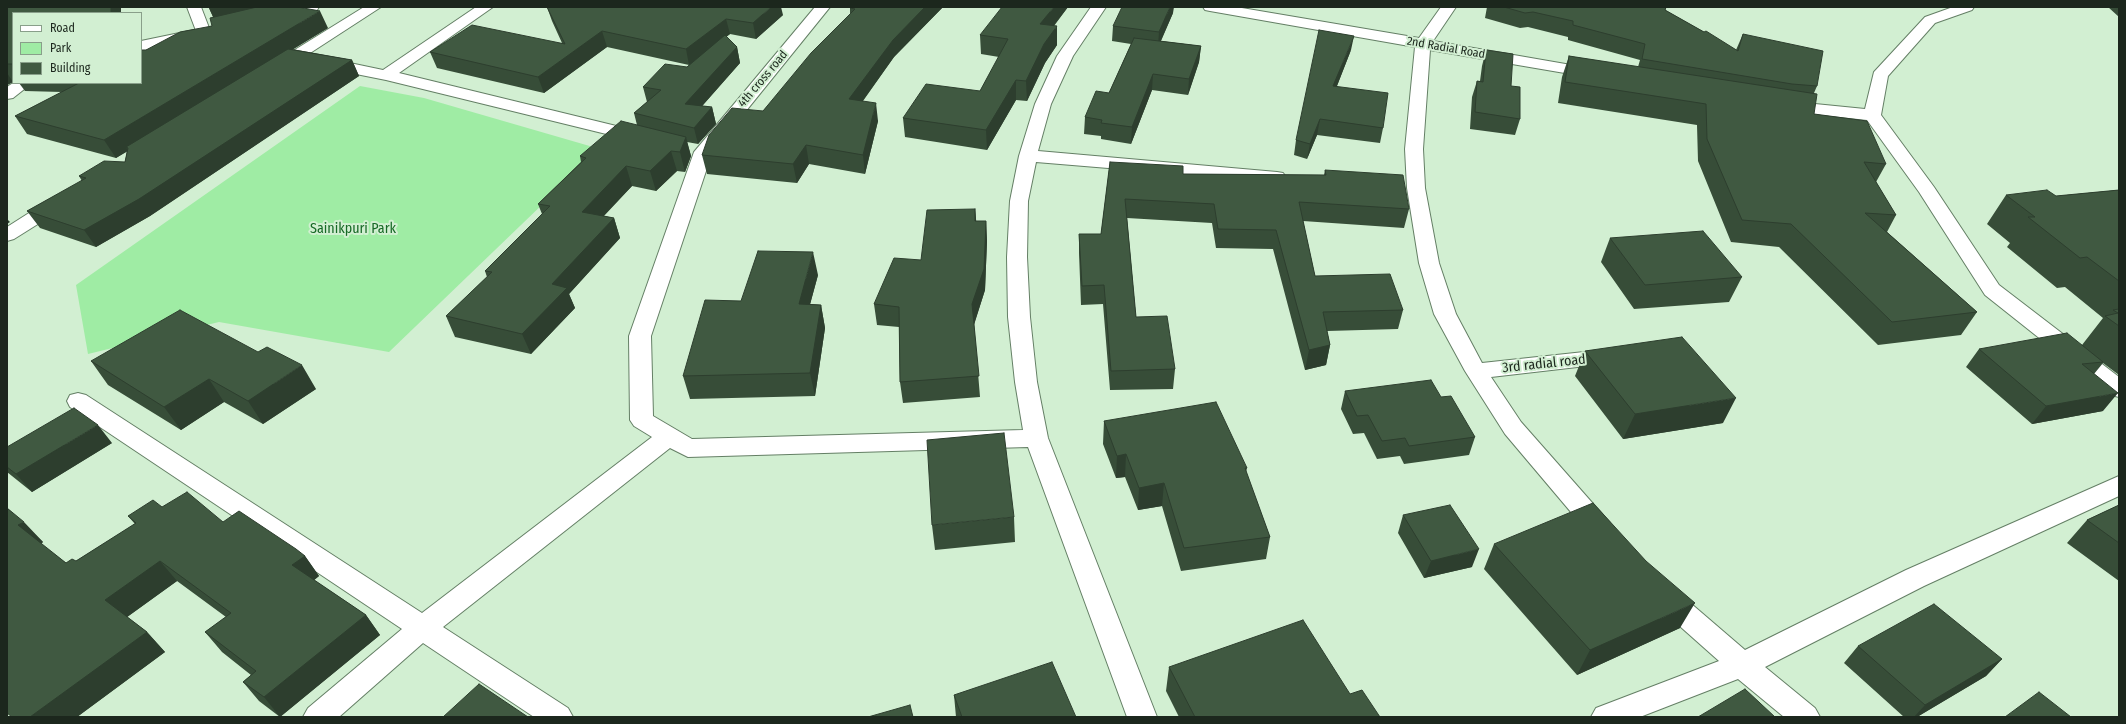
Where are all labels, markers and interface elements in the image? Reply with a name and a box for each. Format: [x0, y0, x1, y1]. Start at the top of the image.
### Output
legend [12, 12, 142, 84]
text: Road [50, 21, 75, 35]
street label: 2nd Radial Road [1406, 34, 1486, 62]
text: Park [50, 41, 71, 55]
street label: 4th cross road [735, 48, 791, 110]
text: Building [50, 61, 90, 75]
park label: Sainikpuri Park [310, 221, 396, 237]
street label: 3rd radial road [1501, 351, 1587, 377]

